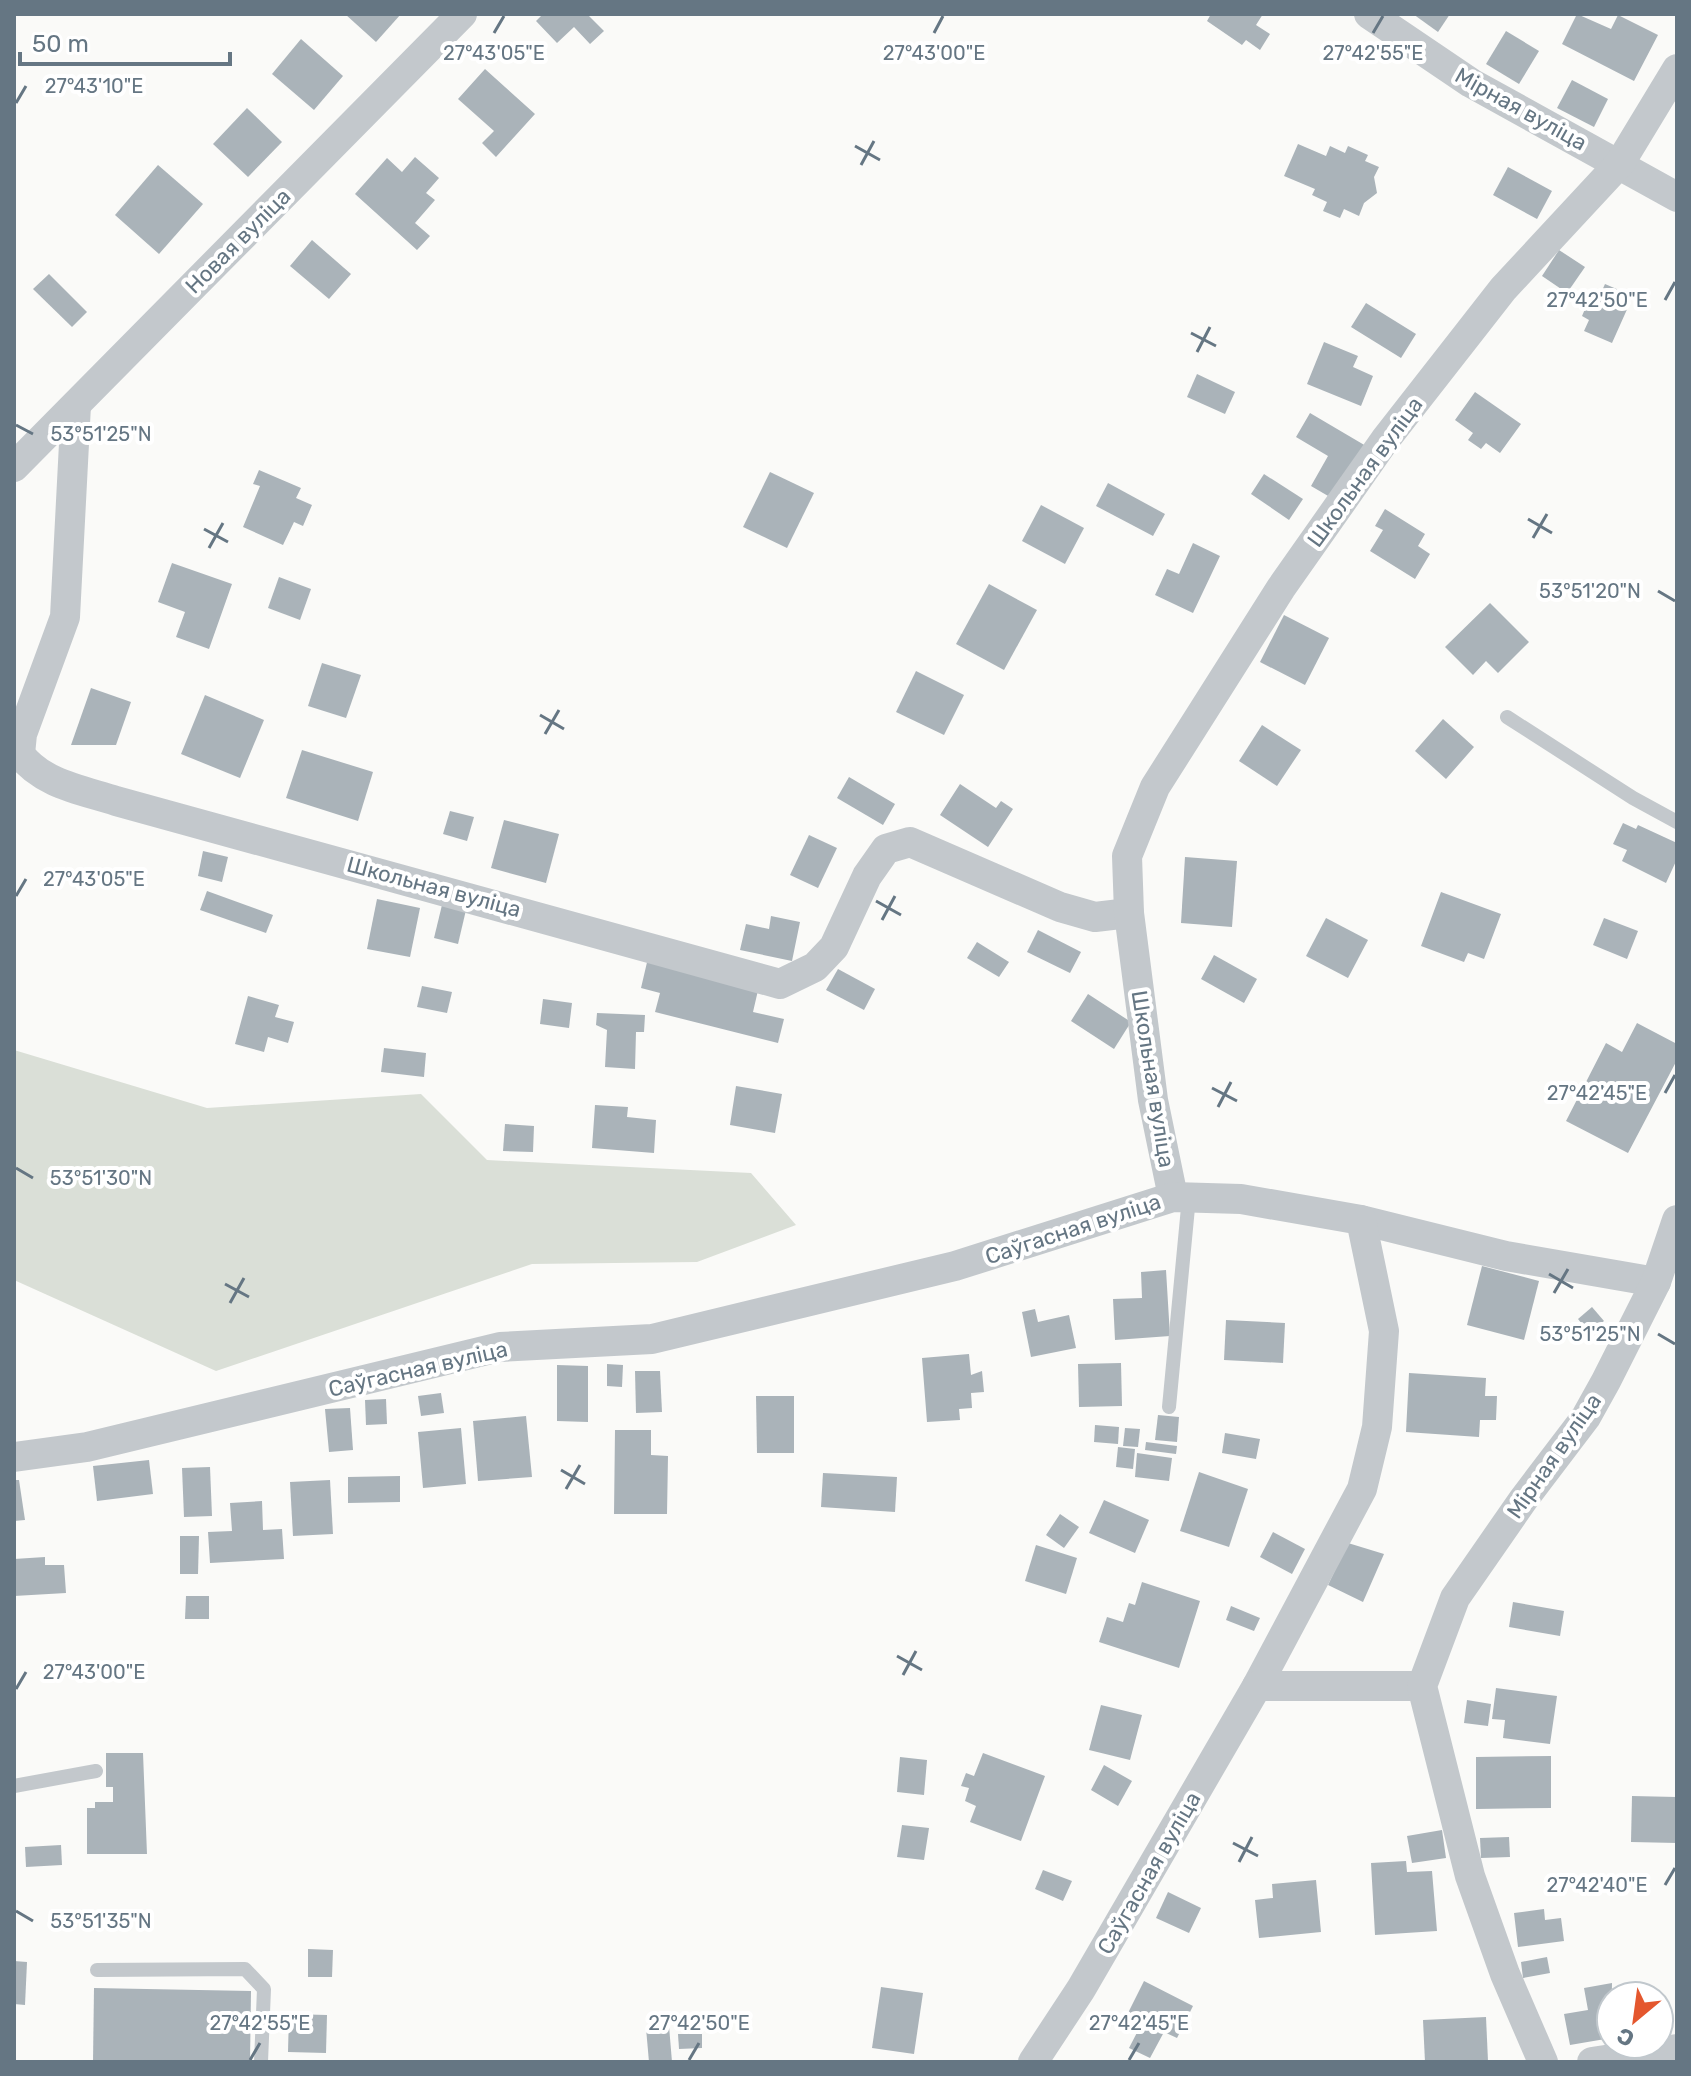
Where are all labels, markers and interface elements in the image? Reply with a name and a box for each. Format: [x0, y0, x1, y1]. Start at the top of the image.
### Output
scale bar [20, 16, 230, 66]
text: 50 m [32, 30, 89, 58]
text: 27°43'05"E [443, 41, 545, 65]
text: 27°43'00"E [883, 41, 985, 65]
text: 27°42'55"E [1323, 41, 1423, 65]
street label: Мірная вуліца [1450, 62, 1592, 156]
text: 27°43'10"E [45, 74, 143, 98]
street label: Новая вуліца [180, 183, 296, 299]
text: 27°42'50"E [1546, 288, 1648, 312]
street label: Школьная вуліца [1301, 392, 1429, 552]
text: 53°51'25"N [50, 422, 152, 446]
text: 53°51'20"N [1539, 579, 1641, 603]
street label: Школьная вуліца [344, 851, 524, 923]
text: 27°43'05"E [43, 867, 145, 891]
street label: Школьная вуліца [1126, 988, 1180, 1170]
text: 27°42'45"E [1547, 1081, 1647, 1105]
text: 53°51'30"N [50, 1166, 152, 1190]
street label: Саўгасная вуліца [982, 1188, 1164, 1270]
text: 53°51'25"N [1539, 1322, 1641, 1346]
street label: Саўгасная вуліца [326, 1335, 510, 1403]
street label: Мірная вуліца [1501, 1388, 1607, 1524]
text: 27°43'00"E [43, 1660, 145, 1684]
street label: Саўгасная вуліца [1092, 1787, 1206, 1959]
text: 27°42'40"E [1546, 1873, 1648, 1897]
text: 53°51'35"N [50, 1909, 152, 1933]
north arrow [1595, 1980, 1675, 2060]
text: 27°42'55"E [210, 2011, 310, 2035]
text: 27°42'50"E [648, 2011, 750, 2035]
text: 27°42'45"E [1089, 2011, 1189, 2035]
text: С [1612, 2022, 1639, 2053]

